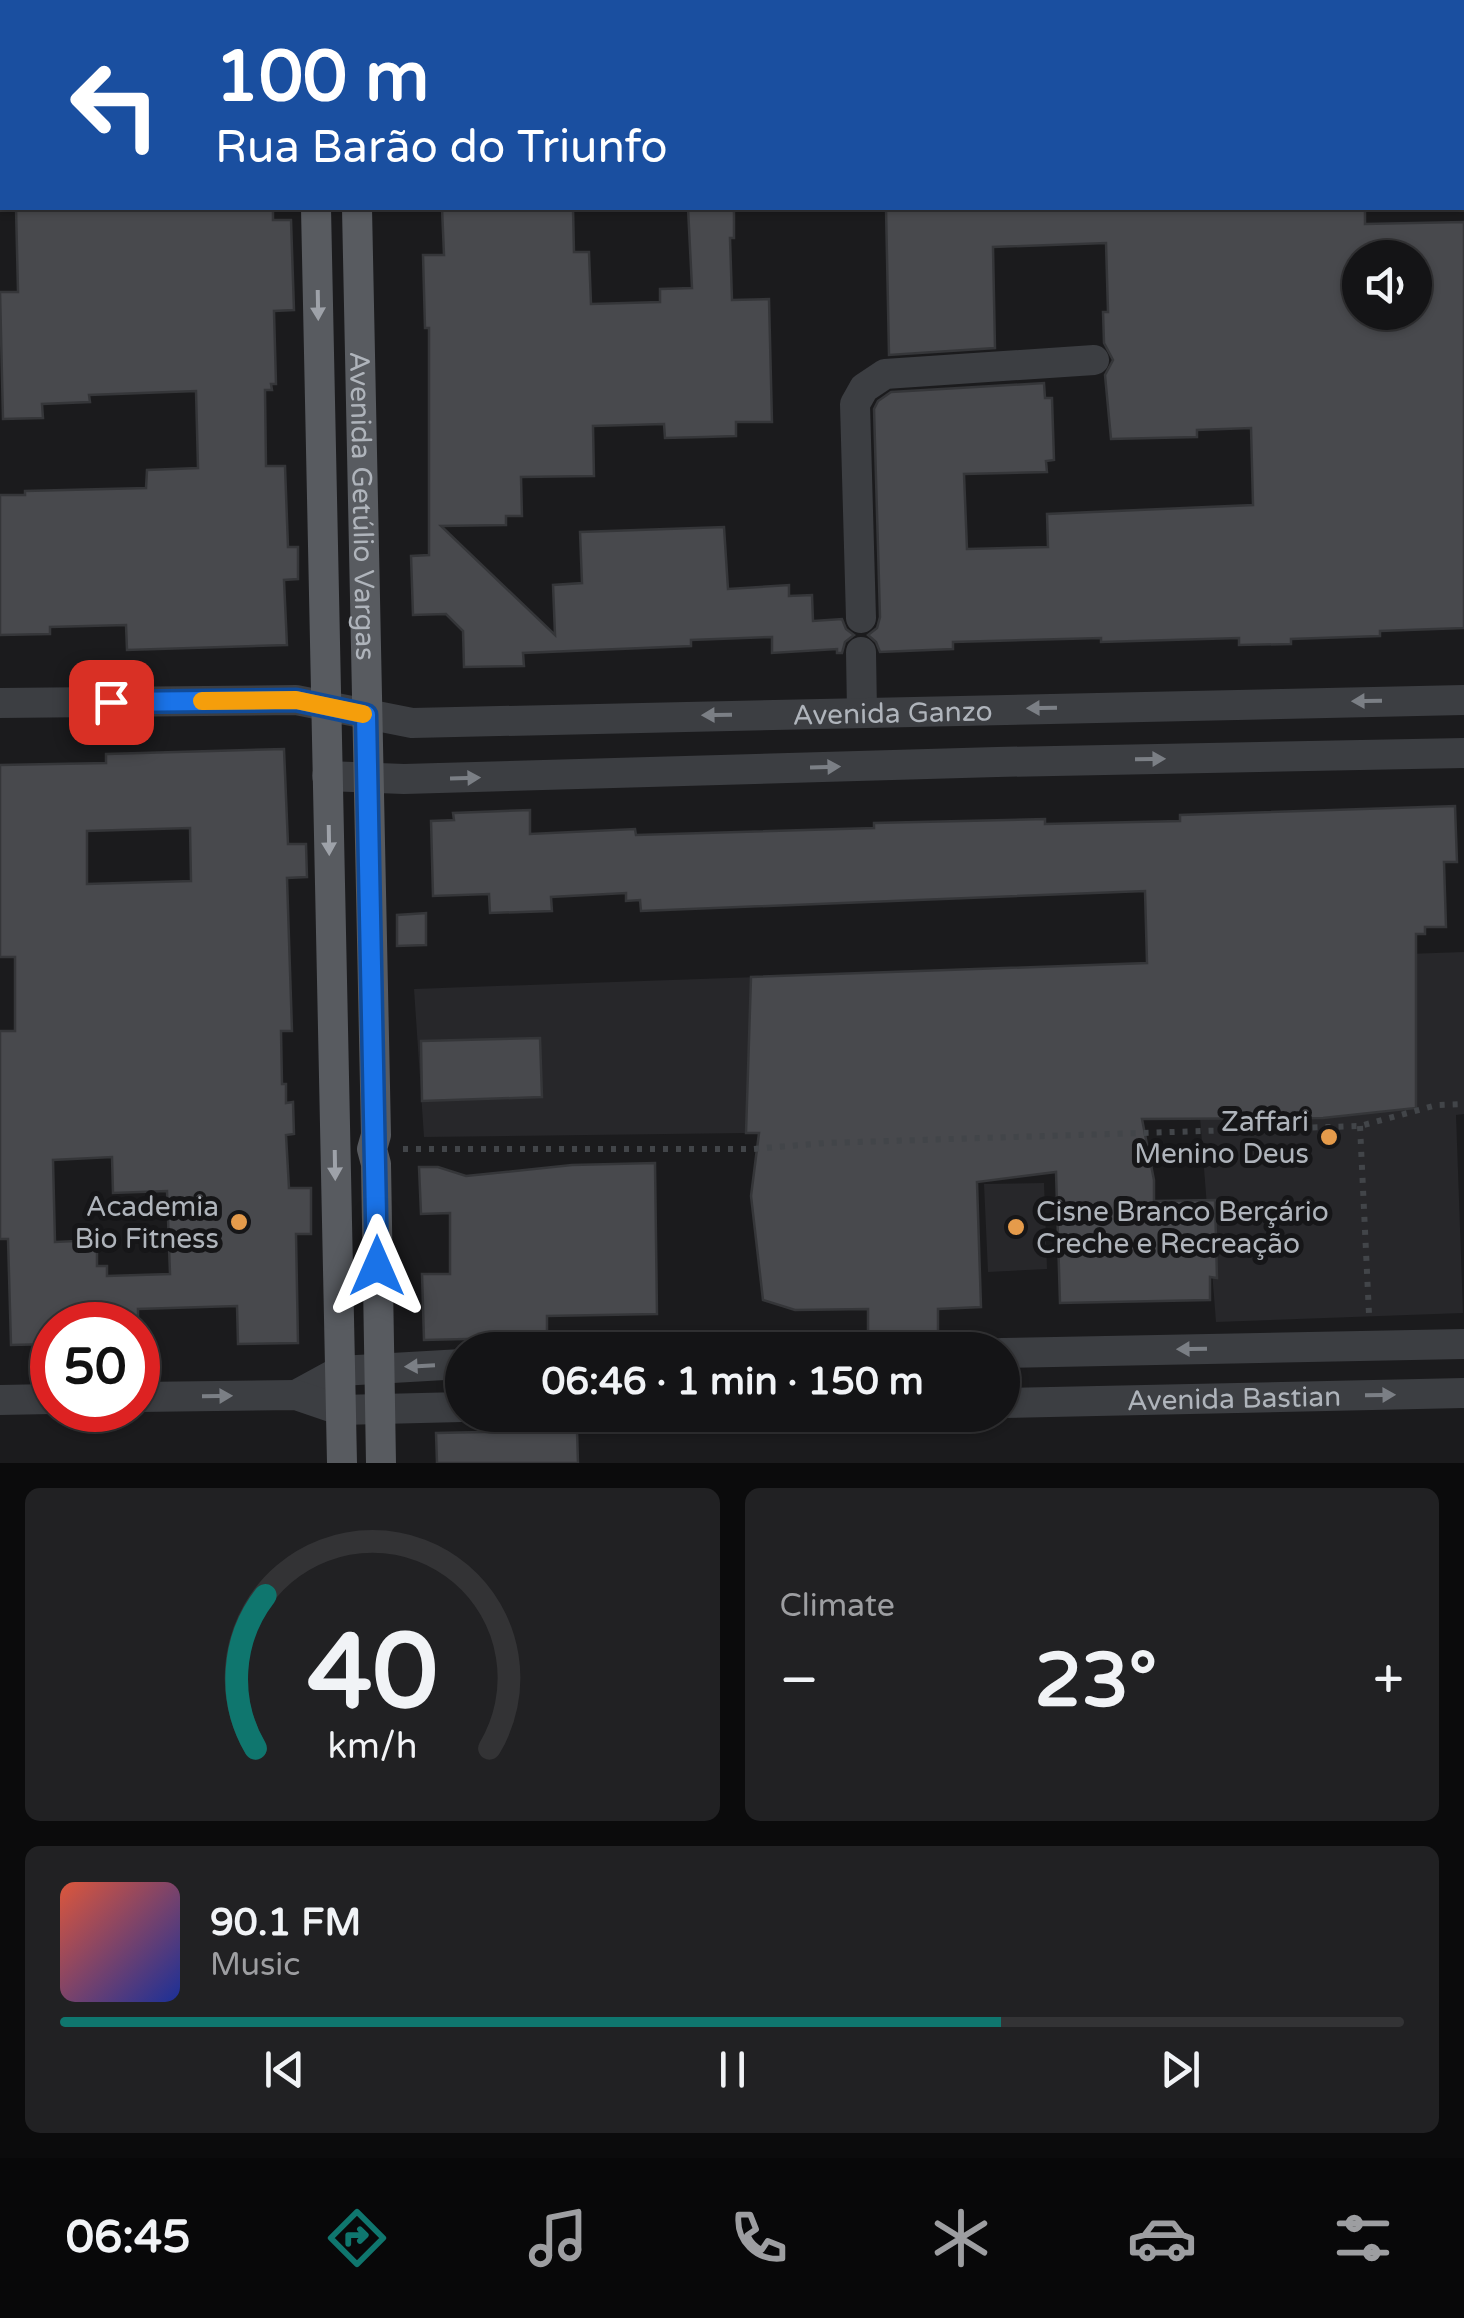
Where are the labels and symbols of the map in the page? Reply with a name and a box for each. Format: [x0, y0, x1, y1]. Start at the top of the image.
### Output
one-way arrow [310, 289, 326, 321]
street label: Avenida Getúlio Vargas [342, 351, 382, 661]
pin [69, 660, 154, 745]
street label: Avenida Ganzo [792, 694, 993, 733]
one-way arrow [1350, 694, 1382, 710]
one-way arrow [1025, 700, 1057, 716]
one-way arrow [700, 708, 732, 724]
one-way arrow [1134, 751, 1166, 767]
one-way arrow [809, 759, 841, 775]
one-way arrow [449, 769, 481, 785]
one-way arrow [321, 824, 337, 856]
place label: Zaffari Menino Deus [1134, 1105, 1309, 1171]
marker: Zaffari Menino Deus [1318, 1126, 1340, 1148]
one-way arrow [328, 1149, 344, 1181]
place label: Academia Bio Fitness [74, 1190, 219, 1256]
place label: Cisne Branco Berçário Creche e Recreação [1036, 1195, 1329, 1261]
marker: Academia Bio Fitness [228, 1211, 250, 1233]
position arrow [325, 1214, 429, 1318]
marker: Cisne Branco Berçário Creche e Recreação [1005, 1216, 1027, 1238]
speed limit sign: 50 [30, 1302, 160, 1432]
one-way arrow [1175, 1342, 1207, 1358]
one-way arrow [404, 1358, 436, 1374]
street label: Avenida Bastian [1127, 1380, 1341, 1418]
one-way arrow [1364, 1387, 1396, 1403]
one-way arrow [201, 1388, 233, 1404]

